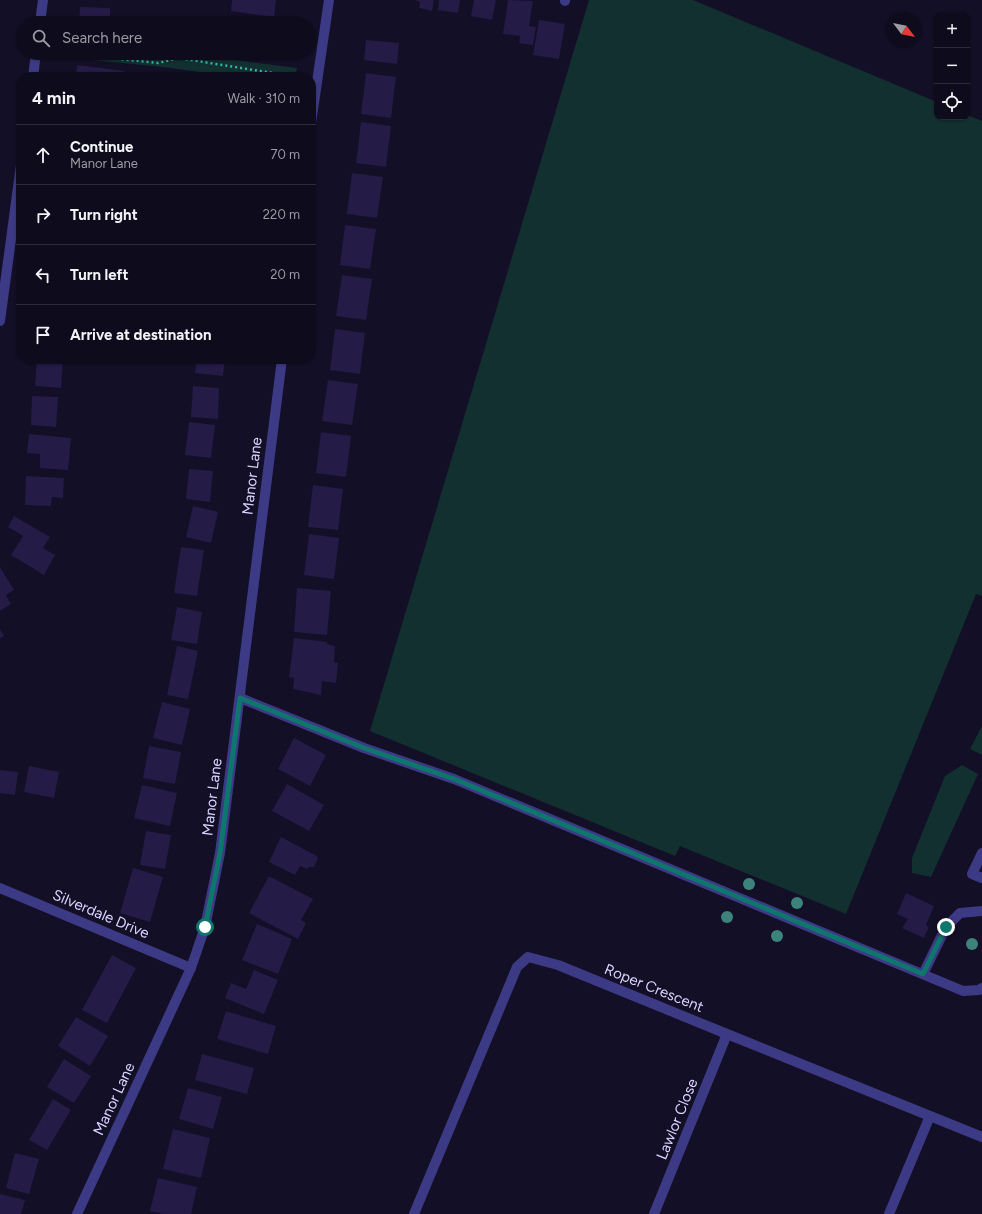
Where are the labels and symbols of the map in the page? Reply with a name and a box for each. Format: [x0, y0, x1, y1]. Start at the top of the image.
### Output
north arrow [886, 12, 922, 48]
street label: Manor Lane [238, 436, 266, 516]
street label: Manor Lane [198, 757, 226, 837]
street label: Silverdale Drive [50, 886, 152, 942]
route start [196, 918, 214, 936]
route end [937, 918, 955, 936]
street label: Roper Crescent [602, 960, 707, 1016]
street label: Manor Lane [89, 1060, 139, 1138]
street label: Lawlor Close [653, 1076, 701, 1162]

